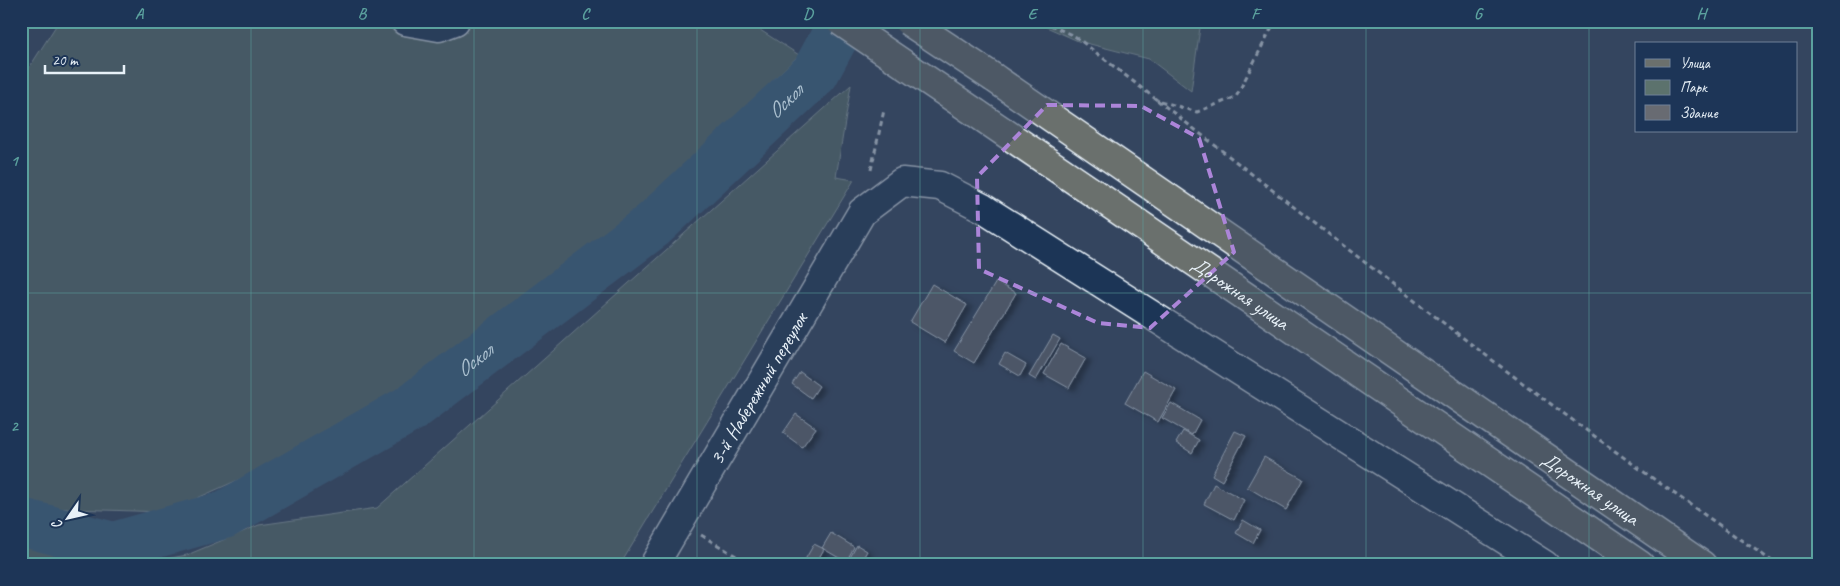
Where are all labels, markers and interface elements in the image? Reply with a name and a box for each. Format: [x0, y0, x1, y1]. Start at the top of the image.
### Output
text: A [135, 4, 145, 24]
text: B [358, 4, 368, 24]
text: C [581, 4, 591, 24]
text: D [803, 4, 814, 24]
text: E [1028, 4, 1039, 24]
text: F [1251, 4, 1262, 24]
text: G [1474, 4, 1484, 24]
text: H [1696, 4, 1708, 24]
scale bar [45, 42, 124, 74]
legend [1635, 42, 1798, 132]
text: 20 m [52, 51, 79, 70]
text: Улица [1680, 54, 1711, 73]
water label: Оскол [762, 76, 810, 124]
text: Парк [1680, 78, 1708, 97]
text: Здание [1680, 104, 1719, 123]
text: 1 [10, 151, 19, 171]
street label: Дорожная улица [1187, 251, 1295, 336]
street label: 3-й Набережный переулок [704, 307, 813, 469]
water label: Оскол [451, 336, 500, 382]
text: 2 [10, 416, 19, 436]
street label: Дорожная улица [1537, 446, 1645, 531]
north arrow [42, 494, 92, 544]
text: С [47, 516, 67, 533]

